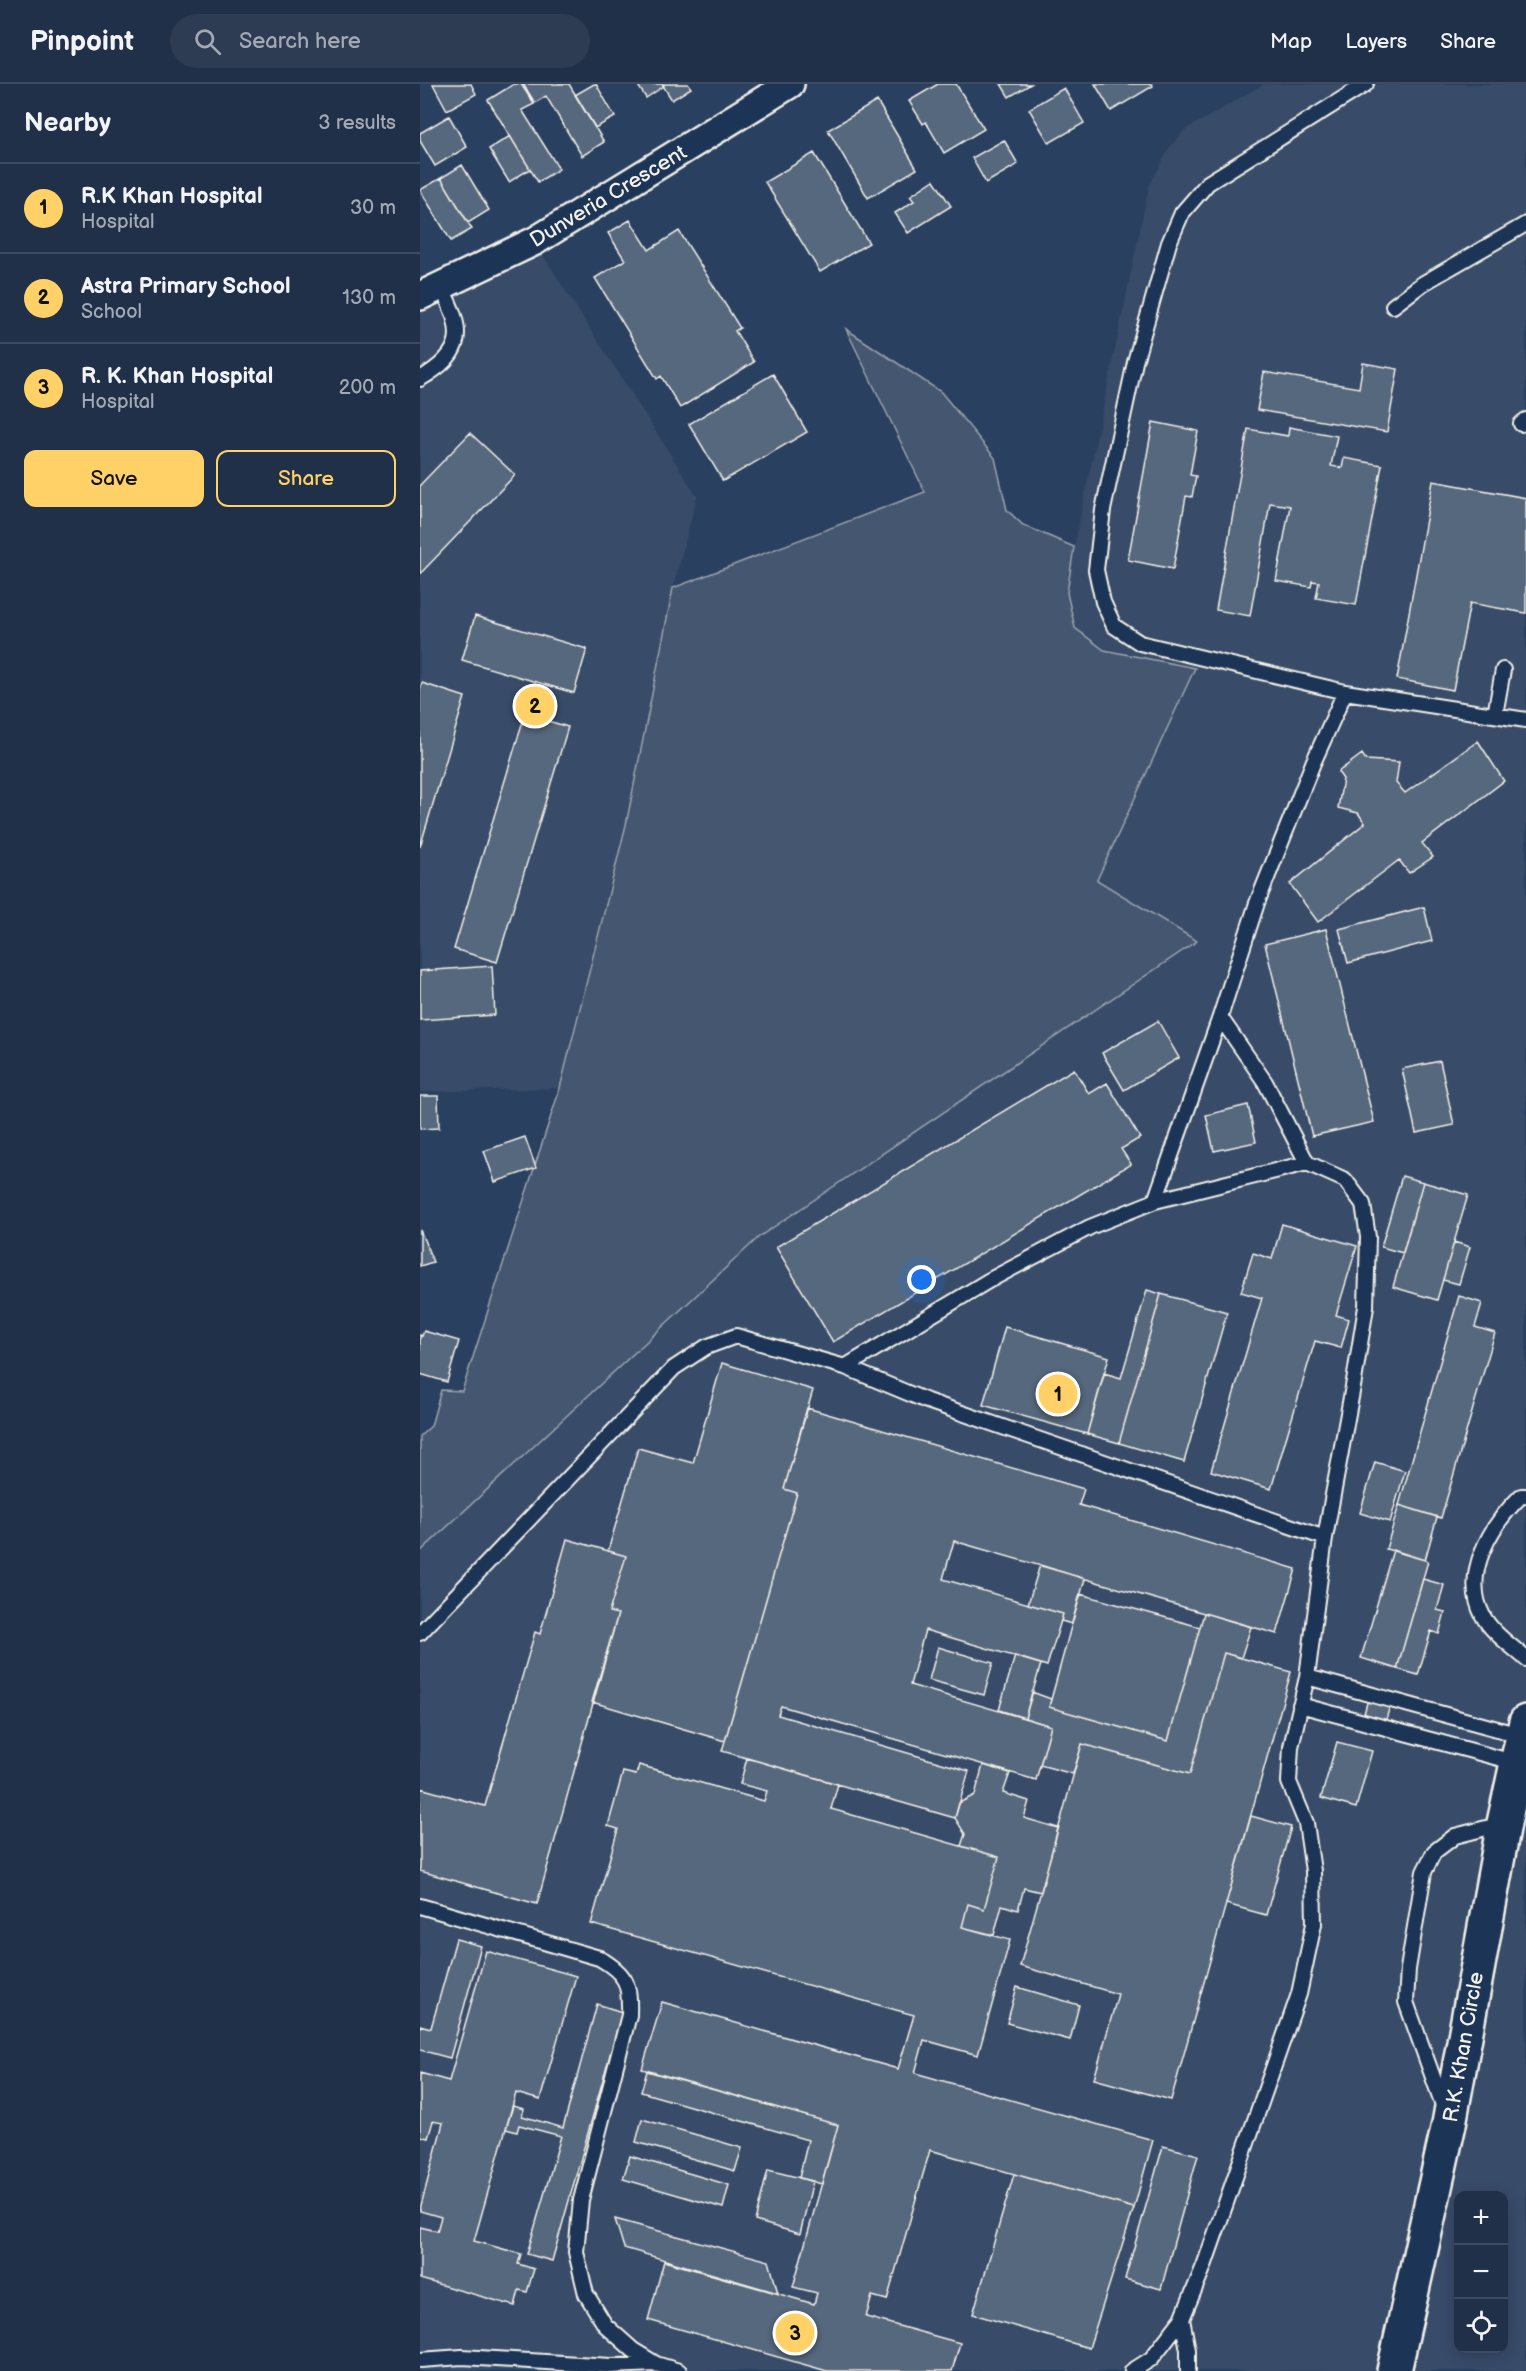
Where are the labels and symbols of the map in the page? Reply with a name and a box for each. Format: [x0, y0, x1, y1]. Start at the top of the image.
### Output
street label: Dunveria Crescent [526, 140, 691, 253]
pin: 2 [516, 684, 554, 728]
your location [907, 1265, 936, 1294]
pin: 1 [1038, 1372, 1078, 1416]
street label: R.K. Khan Circle [1438, 1970, 1489, 2124]
pin: 3 [776, 2310, 814, 2356]

